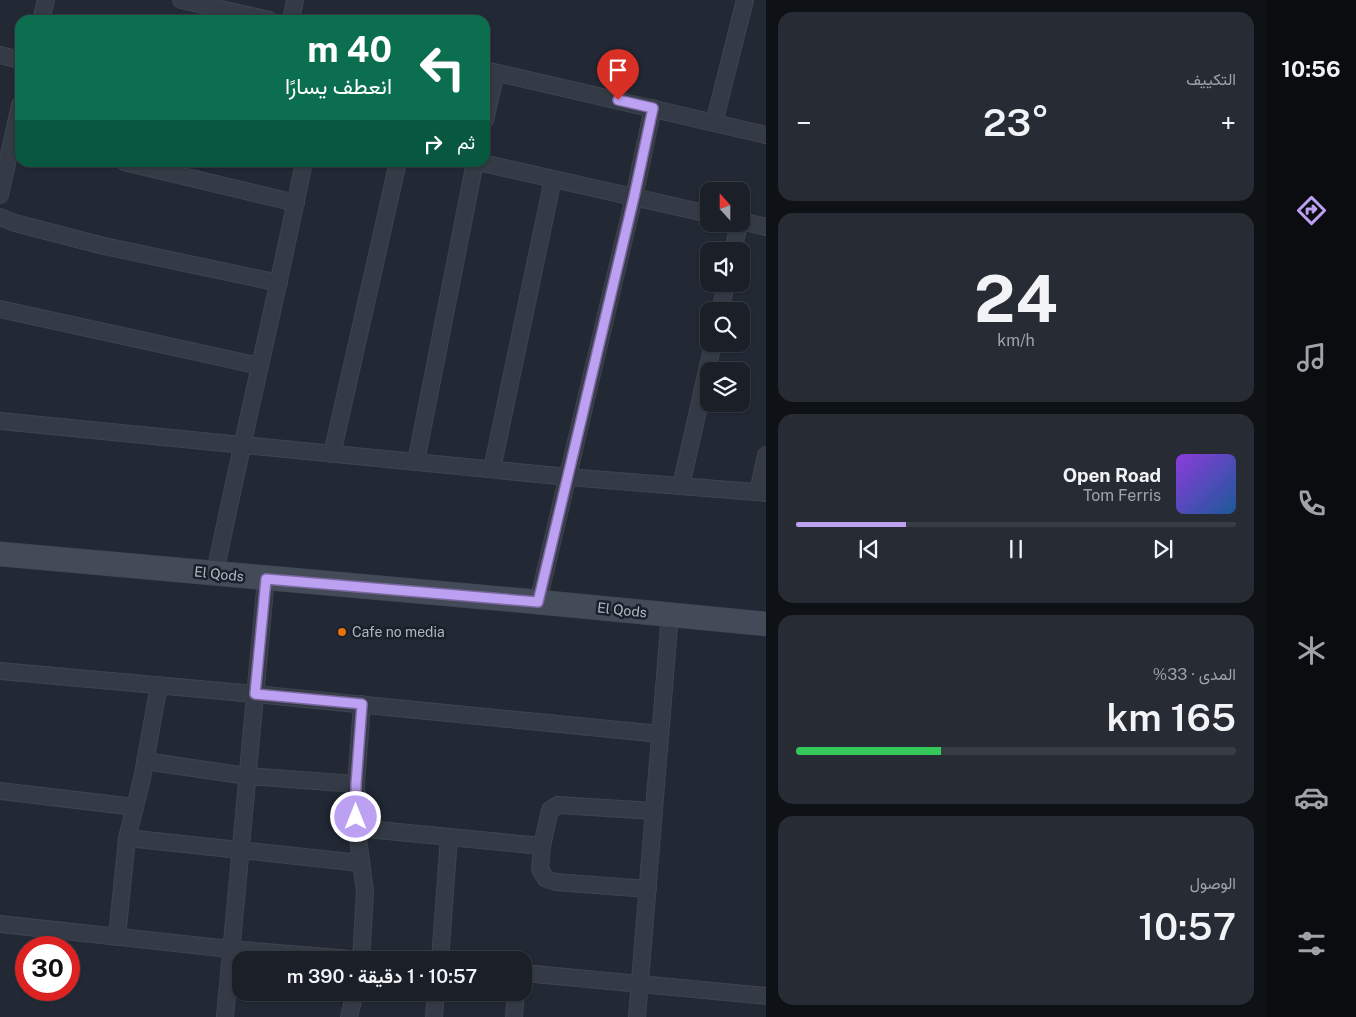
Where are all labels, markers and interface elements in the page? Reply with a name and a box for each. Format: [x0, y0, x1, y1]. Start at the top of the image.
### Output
text: 40 m [307, 29, 392, 70]
icon: left [410, 35, 475, 100]
pin [597, 49, 639, 100]
icon: arrive [604, 56, 632, 84]
text: 10:56 [1282, 56, 1340, 82]
text: التكييف [1186, 70, 1236, 89]
text: انعطف يسارًا [285, 73, 392, 99]
text: 23° [983, 100, 1049, 145]
text: − [796, 106, 812, 139]
text: + [1220, 106, 1236, 139]
icon: right [419, 130, 447, 158]
text: ثم [457, 131, 475, 153]
north arrow [700, 182, 750, 232]
map controls [700, 182, 750, 412]
icon: directions [1294, 193, 1329, 228]
button: sound [700, 242, 750, 292]
text: 24 [974, 260, 1058, 337]
button: search [700, 302, 750, 352]
text: km/h [997, 331, 1035, 350]
icon: music [1294, 340, 1329, 375]
button: layers [700, 362, 750, 412]
text: Open Road [1063, 464, 1161, 486]
text: Tom Ferris [1083, 486, 1161, 505]
icon: phone [1294, 486, 1329, 521]
icon: previous [855, 535, 883, 563]
icon: pause [1002, 535, 1030, 563]
icon: next [1149, 535, 1177, 563]
street label: El Qods [193, 563, 245, 585]
street label: El Qods [596, 599, 648, 621]
place label: Cafe no media [352, 624, 445, 640]
marker: Cafe no media [336, 626, 348, 638]
icon: climate [1294, 633, 1329, 668]
text: المدى · 33% [1153, 665, 1236, 684]
text: 165 km [1107, 695, 1236, 740]
icon: car [1294, 780, 1329, 815]
position arrow [329, 790, 381, 842]
text: الوصول [1190, 874, 1236, 893]
text: 10:57 [1138, 904, 1236, 949]
icon: filters [1294, 926, 1329, 961]
speed limit sign: 30 [15, 936, 80, 1001]
text: 10:57 · 1 دقيقة · 390 m [287, 965, 477, 987]

